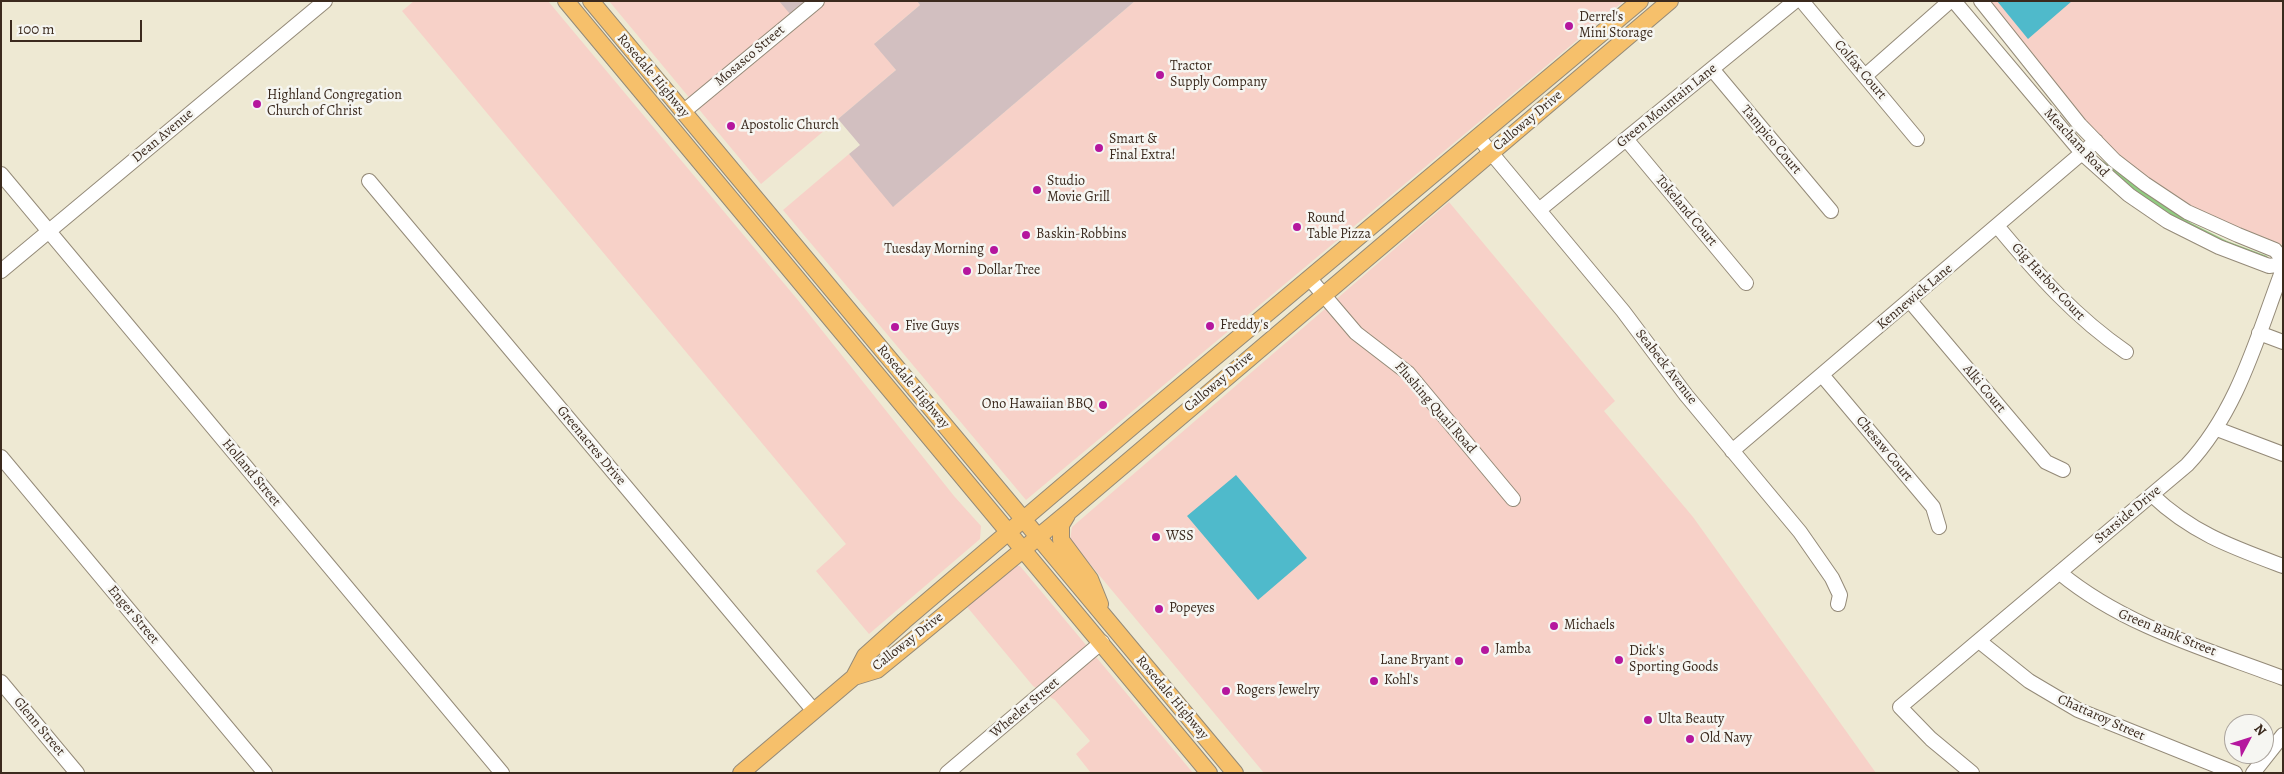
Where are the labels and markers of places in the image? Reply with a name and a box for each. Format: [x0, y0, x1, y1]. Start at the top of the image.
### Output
place label: Derrel's Mini Storage [1579, 10, 1653, 42]
marker: Derrel's Mini Storage [1563, 20, 1575, 32]
place label: Tractor Supply Company [1170, 59, 1267, 92]
marker: Tractor Supply Company [1154, 69, 1166, 81]
place label: Highland Congregation Church of Christ [267, 88, 402, 120]
marker: Highland Congregation Church of Christ [251, 98, 263, 110]
place label: Apostolic Church [741, 118, 839, 134]
marker: Apostolic Church [725, 120, 737, 132]
place label: Smart & Final Extra! [1109, 132, 1175, 164]
marker: Smart & Final Extra! [1093, 142, 1105, 154]
place label: Studio Movie Grill [1047, 174, 1110, 206]
marker: Studio Movie Grill [1031, 184, 1043, 196]
place label: Round Table Pizza [1307, 211, 1371, 243]
marker: Round Table Pizza [1291, 221, 1303, 233]
place label: Baskin-Robbins [1036, 227, 1127, 243]
marker: Baskin-Robbins [1020, 229, 1032, 241]
place label: Tuesday Morning [884, 242, 984, 258]
marker: Tuesday Morning [988, 244, 1000, 256]
place label: Dollar Tree [977, 263, 1040, 279]
marker: Dollar Tree [961, 265, 973, 277]
place label: Freddy's [1220, 318, 1269, 334]
place label: Five Guys [905, 319, 959, 335]
marker: Freddy's [1204, 320, 1216, 332]
marker: Five Guys [889, 321, 901, 333]
place label: Ono Hawaiian BBQ [982, 397, 1093, 413]
marker: Ono Hawaiian BBQ [1097, 399, 1109, 411]
place label: WSS [1166, 529, 1194, 545]
marker: WSS [1150, 531, 1162, 543]
place label: Popeyes [1169, 601, 1215, 617]
marker: Popeyes [1153, 603, 1165, 615]
place label: Michaels [1564, 618, 1615, 634]
marker: Michaels [1548, 620, 1560, 632]
place label: Jamba [1495, 642, 1531, 658]
marker: Jamba [1479, 644, 1491, 656]
place label: Dick's Sporting Goods [1629, 644, 1718, 676]
place label: Lane Bryant [1380, 653, 1449, 669]
marker: Dick's Sporting Goods [1613, 654, 1625, 666]
marker: Lane Bryant [1453, 655, 1465, 667]
place label: Kohl's [1384, 673, 1418, 689]
marker: Kohl's [1368, 675, 1380, 687]
place label: Rogers Jewelry [1236, 683, 1320, 699]
marker: Rogers Jewelry [1220, 685, 1232, 697]
place label: Ulta Beauty [1658, 712, 1724, 728]
marker: Ulta Beauty [1642, 714, 1654, 726]
place label: Old Navy [1700, 731, 1752, 747]
marker: Old Navy [1684, 733, 1696, 745]

